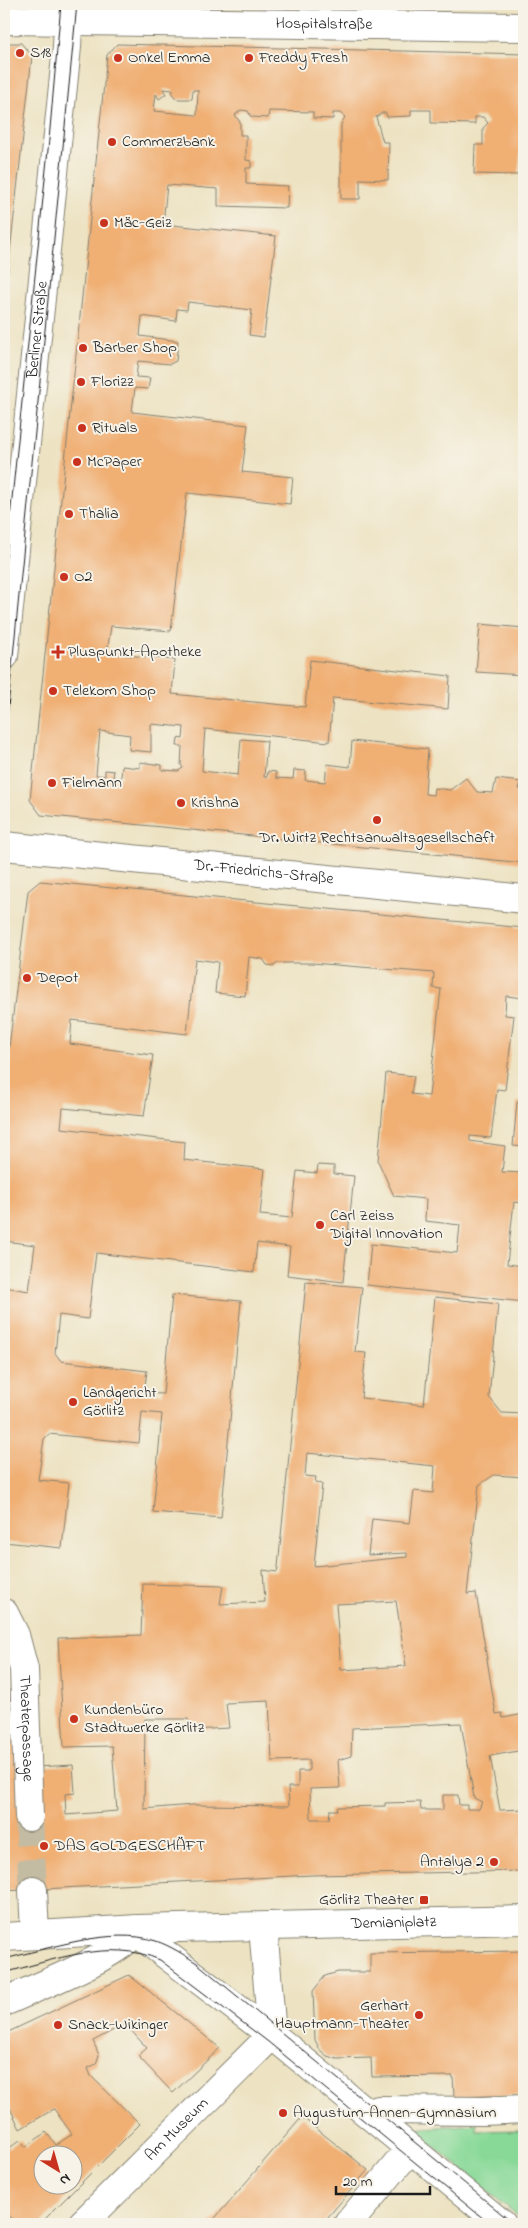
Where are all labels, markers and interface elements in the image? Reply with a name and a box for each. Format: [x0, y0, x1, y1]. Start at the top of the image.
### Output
street label: Hospitalstraße [275, 12, 373, 37]
place label: S18 [30, 41, 51, 65]
place label: Onkel Emma [128, 46, 210, 70]
place label: Freddy Fresh [258, 46, 348, 70]
marker: S18 [14, 47, 26, 59]
marker: Onkel Emma [112, 52, 124, 64]
marker: Freddy Fresh [243, 52, 255, 64]
place label: Commerzbank [122, 130, 216, 154]
marker: Commerzbank [106, 136, 118, 148]
place label: Mäc-Geiz [114, 211, 172, 235]
marker: Mäc-Geiz [98, 217, 110, 229]
street label: Berliner Straße [21, 279, 55, 380]
place label: Barber Shop [92, 336, 177, 360]
marker: Barber Shop [77, 342, 89, 354]
place label: Florizz [90, 370, 134, 394]
marker: Florizz [75, 376, 87, 388]
place label: Rituals [92, 416, 138, 440]
marker: Rituals [76, 422, 88, 434]
place label: McPaper [87, 450, 142, 474]
marker: McPaper [71, 456, 83, 468]
place label: Thalia [79, 502, 119, 526]
marker: Thalia [63, 508, 75, 520]
place label: O2 [74, 565, 93, 589]
marker: O2 [58, 571, 70, 583]
place label: Pluspunkt-Apotheke [68, 640, 202, 664]
marker: Pluspunkt-Apotheke [52, 646, 64, 658]
place label: Telekom Shop [63, 679, 156, 703]
marker: Telekom Shop [47, 685, 59, 697]
place label: Fielmann [61, 771, 122, 795]
marker: Fielmann [46, 777, 58, 789]
place label: Krishna [191, 791, 239, 815]
marker: Krishna [175, 797, 187, 809]
marker: Dr. Wirtz Rechtsanwaltsgesellschaft [371, 814, 383, 826]
place label: Dr. Wirtz Rechtsanwaltsgesellschaft [258, 826, 496, 850]
street label: Dr.-Friedrichs-Straße [191, 853, 336, 892]
place label: Depot [36, 966, 79, 990]
marker: Depot [21, 972, 33, 984]
place label: Carl Zeiss Digital Innovation [329, 1204, 443, 1246]
marker: Carl Zeiss Digital Innovation [314, 1219, 326, 1231]
place label: Landgericht Görlitz [83, 1381, 157, 1423]
marker: Landgericht Görlitz [67, 1396, 79, 1408]
street label: Theaterpassage [12, 1674, 40, 1783]
place label: Kundenbüro Stadtwerke Görlitz [84, 1698, 205, 1740]
marker: Kundenbüro Stadtwerke Görlitz [68, 1713, 80, 1725]
place label: DAS GOLDGESCHÄFT [53, 1834, 205, 1858]
marker: DAS GOLDGESCHÄFT [38, 1840, 50, 1852]
place label: Antalya 2 [420, 1850, 484, 1874]
marker: Antalya 2 [488, 1856, 500, 1868]
place label: Görlitz Theater [319, 1888, 414, 1912]
marker: Görlitz Theater [418, 1894, 430, 1906]
street label: Demianiplatz [350, 1910, 437, 1936]
place label: Gerhart Hauptmann-Theater [275, 1994, 410, 2036]
marker: Gerhart Hauptmann-Theater [413, 2009, 425, 2021]
place label: Snack-Wikinger [68, 2013, 168, 2037]
marker: Snack-Wikinger [52, 2019, 64, 2031]
street label: Am Museum [139, 2092, 215, 2167]
place label: Augustum-Annen-Gymnasium [293, 2101, 496, 2125]
marker: Augustum-Annen-Gymnasium [277, 2107, 289, 2119]
north arrow [32, 2146, 82, 2196]
scale bar [336, 2163, 429, 2195]
text: N [55, 2168, 75, 2190]
text: 20 m [343, 2171, 373, 2193]

